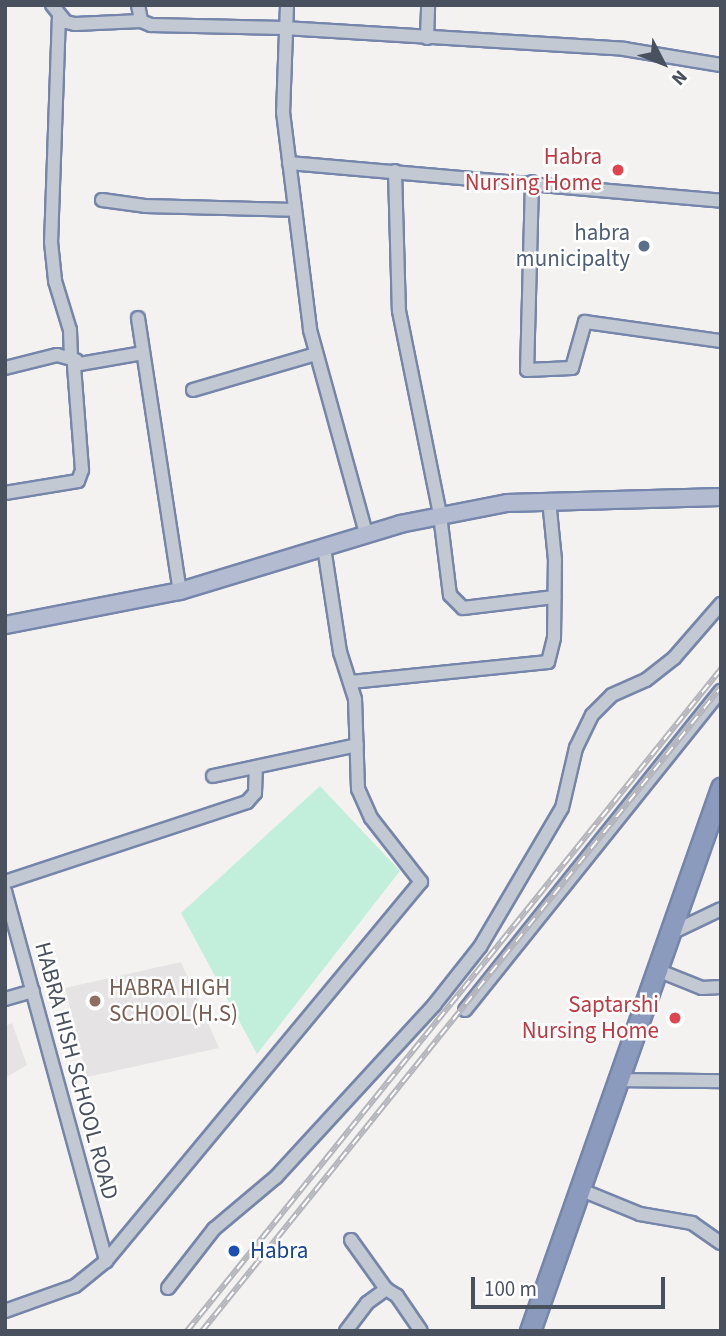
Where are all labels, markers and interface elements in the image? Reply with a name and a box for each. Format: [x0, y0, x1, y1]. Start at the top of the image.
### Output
north arrow [628, 28, 698, 98]
text: N [665, 64, 693, 91]
place label: Habra Nursing Home [465, 143, 602, 197]
marker: Habra Nursing Home [608, 160, 628, 180]
place label: habra municipalty [516, 219, 630, 273]
marker: habra municipalty [636, 238, 652, 254]
street label: HABRA HISH SCHOOL ROAD [28, 939, 124, 1203]
place label: HABRA HIGH SCHOOL(H.S) [109, 974, 238, 1028]
place label: Saptarshi Nursing Home [522, 991, 659, 1045]
marker: HABRA HIGH SCHOOL(H.S) [87, 993, 103, 1009]
marker: Saptarshi Nursing Home [665, 1008, 685, 1028]
place label: Habra [250, 1237, 308, 1265]
marker: Habra [224, 1241, 244, 1261]
scale bar [474, 1262, 668, 1306]
text: 100 m [484, 1274, 537, 1304]

